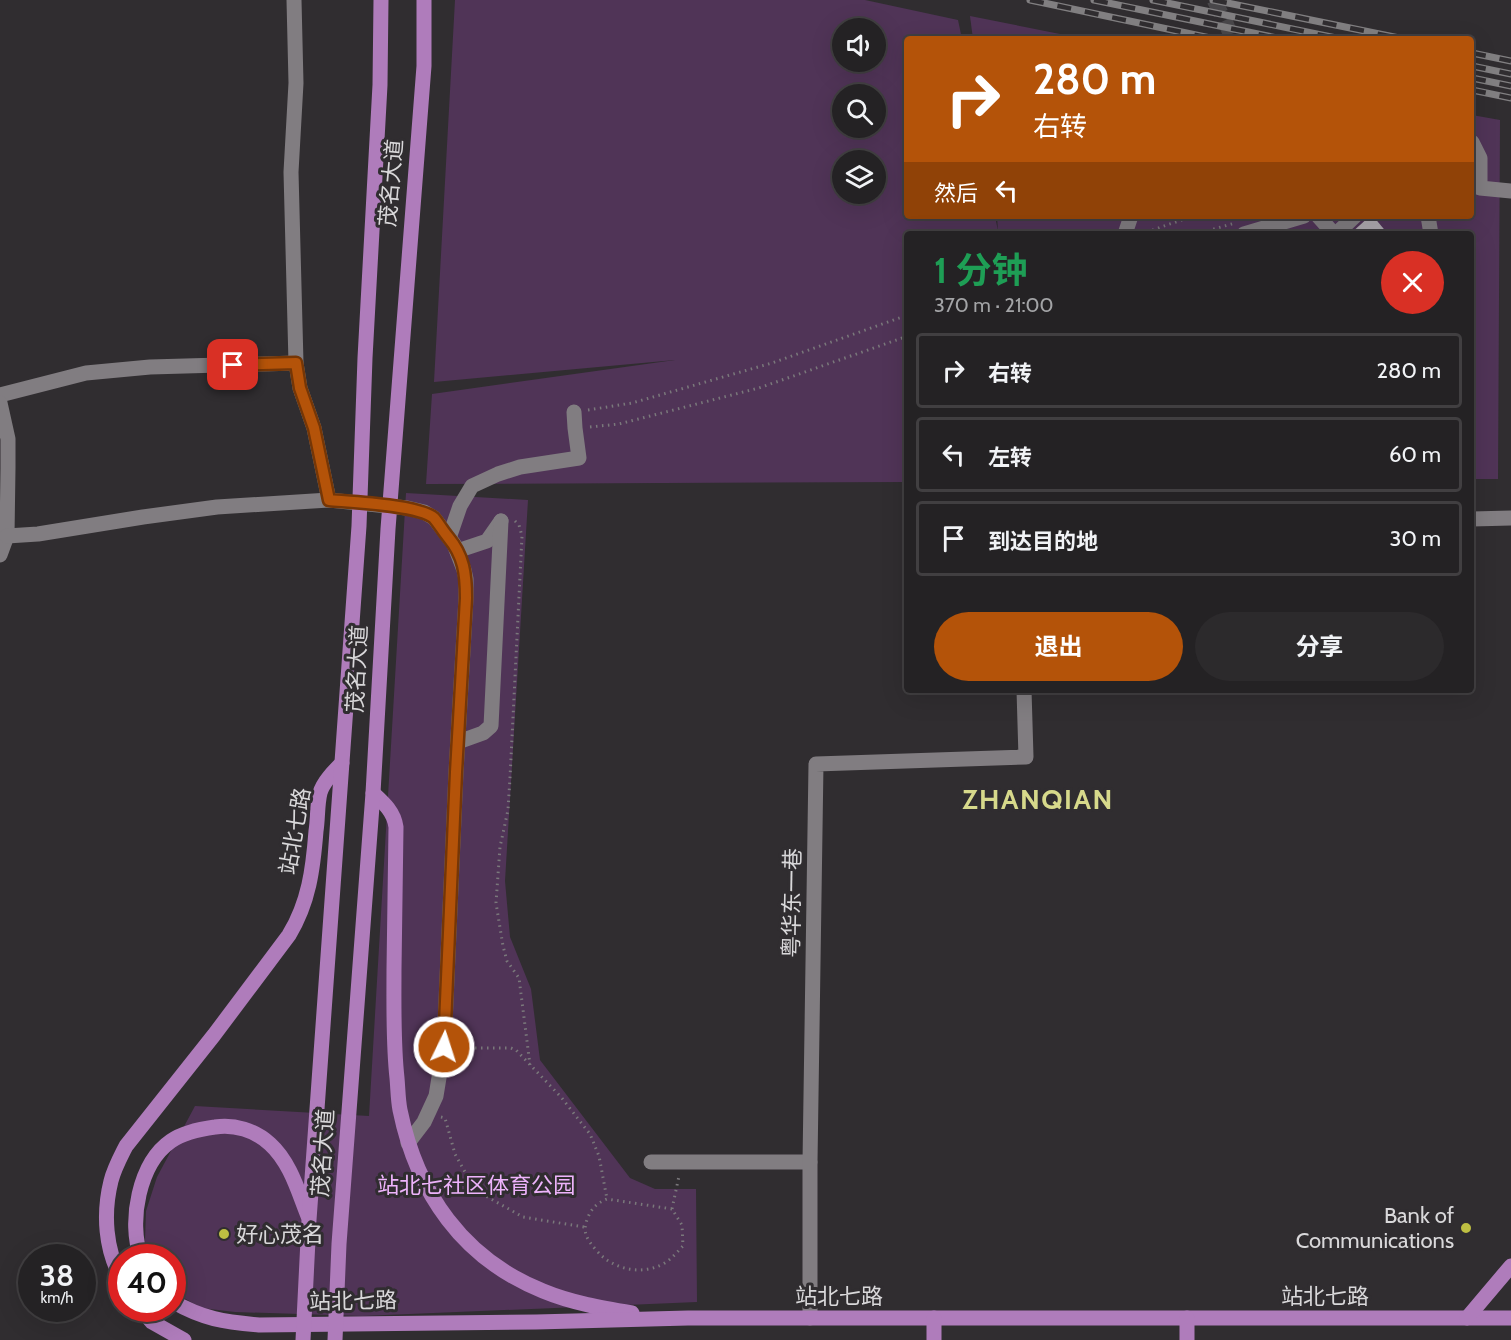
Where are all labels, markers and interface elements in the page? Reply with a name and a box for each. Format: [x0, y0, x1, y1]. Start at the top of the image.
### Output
map controls [832, 18, 886, 204]
button: sound [832, 18, 886, 72]
text: 280 m [1033, 53, 1156, 105]
icon: right [934, 60, 1012, 138]
button: search [832, 84, 886, 138]
text: 右转 [1033, 110, 1087, 143]
street label: 茂名大道 [374, 138, 408, 228]
button: layers [832, 150, 886, 204]
icon: left [990, 174, 1023, 207]
text: 然后 [934, 180, 978, 207]
text: 1 分钟 [934, 248, 1027, 292]
button: close [1381, 251, 1444, 314]
text: 370 m · 21:00 [934, 293, 1054, 317]
pin [207, 339, 258, 390]
icon: arrive [216, 348, 249, 381]
icon: right [937, 354, 970, 387]
text: 280 m [1377, 357, 1441, 384]
text: 右转 [988, 360, 1032, 387]
icon: left [937, 438, 970, 471]
text: 60 m [1389, 441, 1441, 468]
text: 左转 [988, 444, 1032, 471]
icon: arrive [937, 522, 970, 555]
text: 30 m [1389, 525, 1441, 552]
text: 到达目的地 [988, 528, 1098, 555]
button: 退出 [934, 612, 1183, 681]
button: 分享 [1195, 612, 1444, 681]
street label: 茂名大道 [341, 624, 373, 714]
district label: ZHANQIAN [962, 782, 1114, 816]
street label: 站北七路 [274, 785, 316, 877]
street label: 粤华东一巷 [778, 848, 806, 958]
position arrow [412, 1015, 476, 1079]
street label: 茂名大道 [306, 1108, 340, 1198]
park label: 站北七社区体育公园 [377, 1172, 575, 1199]
place label: Bank of Communications [1296, 1202, 1454, 1254]
place label: 好心茂名 [236, 1221, 324, 1248]
marker: Bank of Communications [1459, 1221, 1473, 1235]
marker: 好心茂名 [217, 1227, 231, 1241]
speed limit sign: 40 [108, 1244, 186, 1322]
text: 38 [40, 1257, 74, 1294]
street label: 站北七路 [795, 1283, 883, 1310]
street label: 站北七路 [1281, 1283, 1369, 1310]
street label: 站北七路 [309, 1287, 397, 1315]
text: km/h [41, 1289, 73, 1307]

